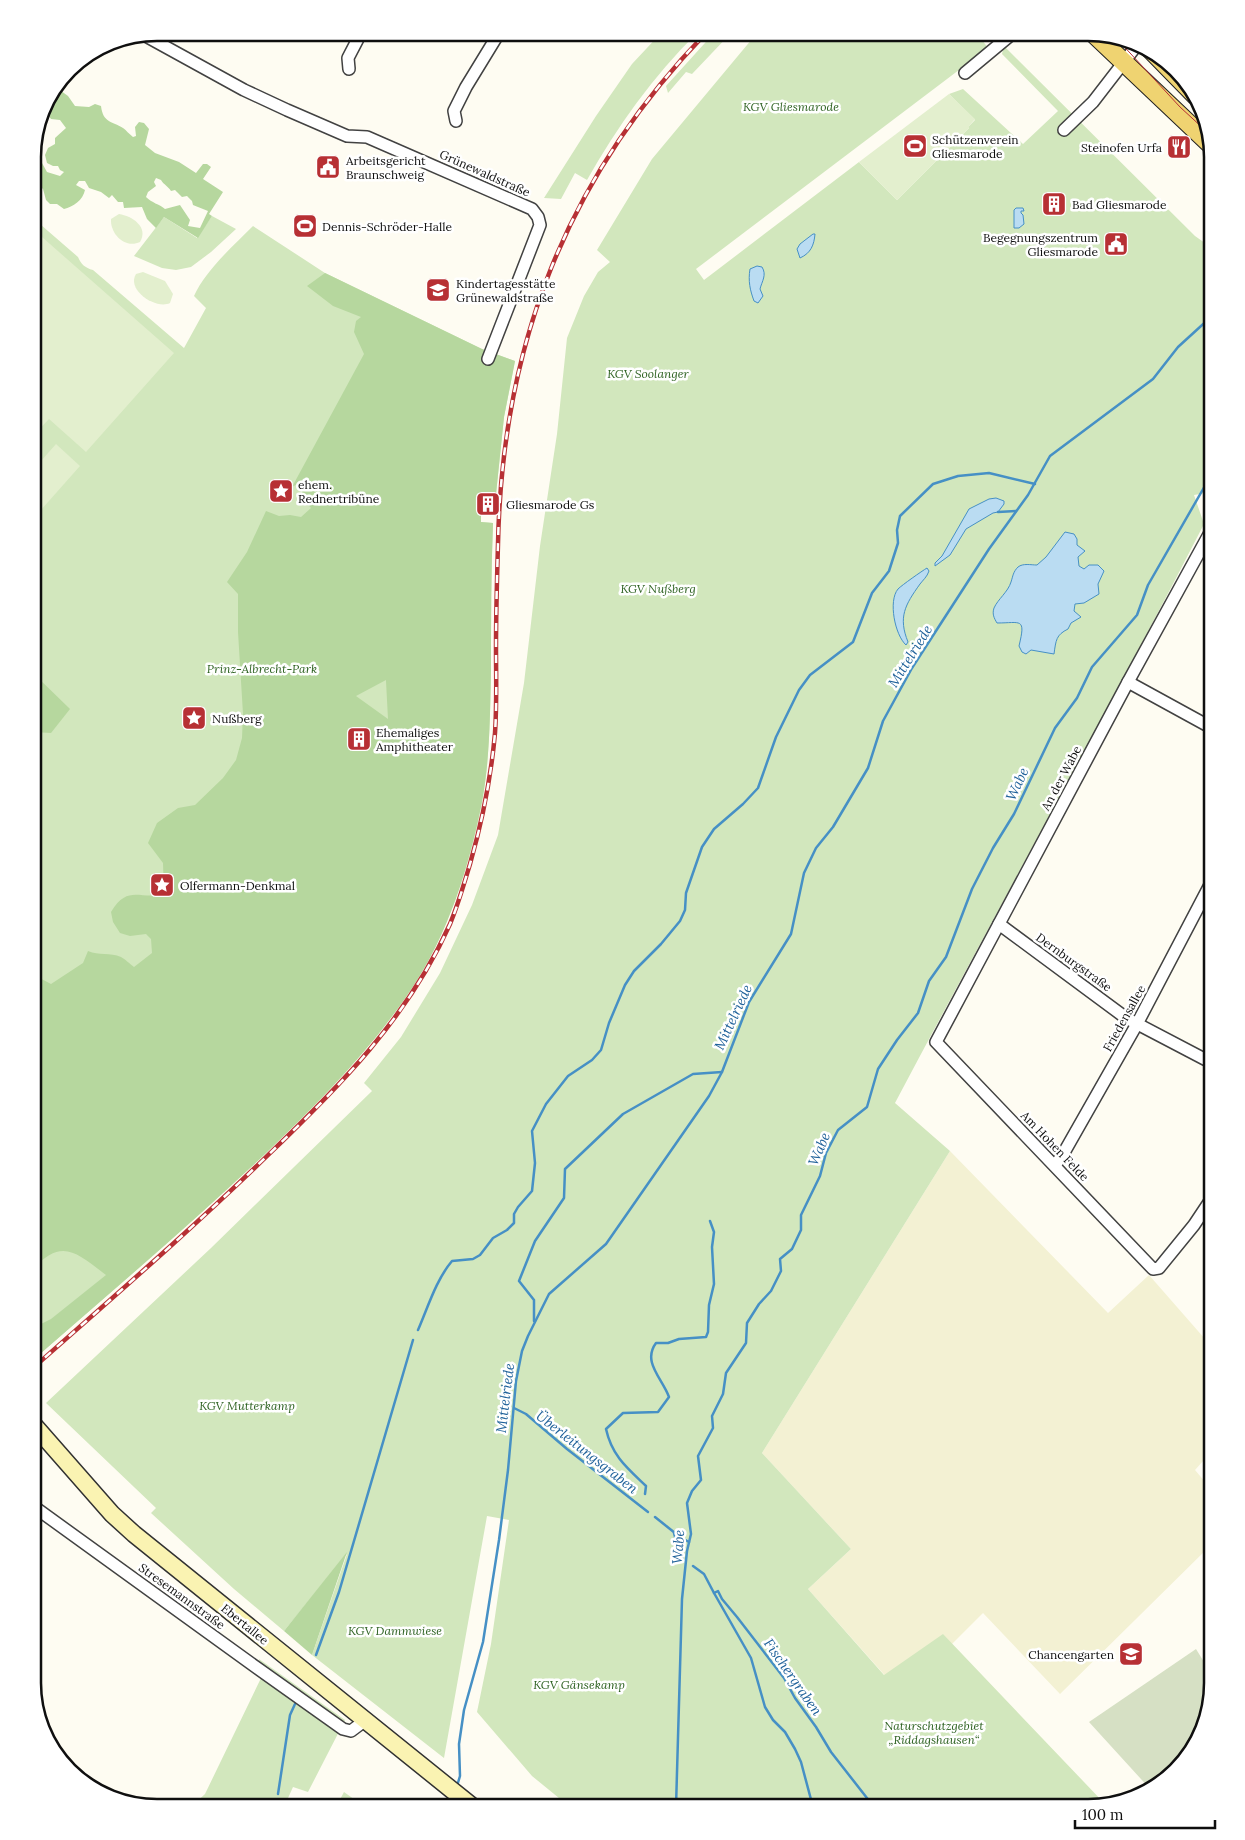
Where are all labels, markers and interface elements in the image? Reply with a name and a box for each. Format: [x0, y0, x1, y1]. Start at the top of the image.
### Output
park label: KGV Gliesmarode [743, 99, 839, 114]
place label: Schützenverein Gliesmarode [932, 132, 1019, 161]
sports icon: Schützenverein Gliesmarode [902, 133, 928, 159]
restaurant icon: Steinofen Urfa [1166, 134, 1192, 160]
place label: Steinofen Urfa [1081, 140, 1162, 155]
street label: Grünewaldstraße [437, 146, 533, 200]
place label: Arbeitsgericht Braunschweig [345, 153, 426, 182]
public building icon: Arbeitsgericht Braunschweig [315, 154, 341, 180]
building icon: Bad Gliesmarode [1041, 191, 1067, 217]
place label: Bad Gliesmarode [1072, 197, 1167, 212]
sports icon: Dennis-Schröder-Halle [292, 213, 318, 239]
place label: Dennis-Schröder-Halle [322, 219, 453, 234]
place label: Begegnungszentrum Gliesmarode [983, 230, 1098, 259]
public building icon: Begegnungszentrum Gliesmarode [1103, 231, 1129, 257]
place label: Kindertagesstätte Grünewaldstraße [456, 276, 556, 305]
school or university icon: Kindertagesstätte Grünewaldstraße [425, 277, 451, 303]
park label: KGV Soolanger [607, 366, 689, 381]
place label: ehem. Rednertribüne [298, 477, 380, 506]
place icon: ehem. Rednertribüne [268, 478, 294, 504]
building icon: Gliesmarode Gs [475, 491, 501, 517]
place label: Gliesmarode Gs [506, 497, 595, 512]
park label: KGV Nußberg [620, 581, 696, 596]
water label: Mittelriede [884, 621, 936, 691]
park label: Prinz-Albrecht-Park [207, 661, 317, 676]
place icon: Nußberg [181, 705, 207, 731]
place label: Nußberg [212, 711, 262, 726]
place label: Ehemaliges Amphitheater [375, 725, 454, 754]
building icon: Ehemaliges Amphitheater [346, 726, 372, 752]
street label: An der Wabe [1037, 743, 1085, 814]
water label: Wabe [1002, 764, 1033, 803]
place icon: Olfermann-Denkmal [149, 872, 175, 898]
place label: Olfermann-Denkmal [180, 878, 295, 893]
street label: Dernburgstraße [1033, 929, 1115, 995]
water label: Mittelriede [710, 981, 756, 1053]
street label: Friedensallee [1100, 982, 1149, 1054]
street label: Am Hohen Felde [1017, 1107, 1093, 1184]
water label: Wabe [804, 1129, 834, 1168]
water label: Mittelriede [492, 1362, 518, 1434]
park label: KGV Mutterkamp [199, 1398, 295, 1413]
water label: Überleitungsgraben [532, 1407, 642, 1498]
water label: Wabe [668, 1529, 688, 1565]
street label: Stresemannstraße [136, 1560, 228, 1633]
street label: Ebertallee [218, 1600, 272, 1648]
park label: KGV Dammwiese [348, 1623, 442, 1638]
water label: Fischergraben [760, 1635, 826, 1719]
school or university icon: Chancengarten [1118, 1641, 1144, 1667]
place label: Chancengarten [1028, 1647, 1114, 1662]
park label: KGV Gänsekamp [533, 1677, 625, 1692]
park label: Naturschutzgebiet „Riddagshausen“ [884, 1718, 984, 1747]
scale bar [1075, 1798, 1215, 1830]
text: 100 m [1082, 1805, 1123, 1824]

